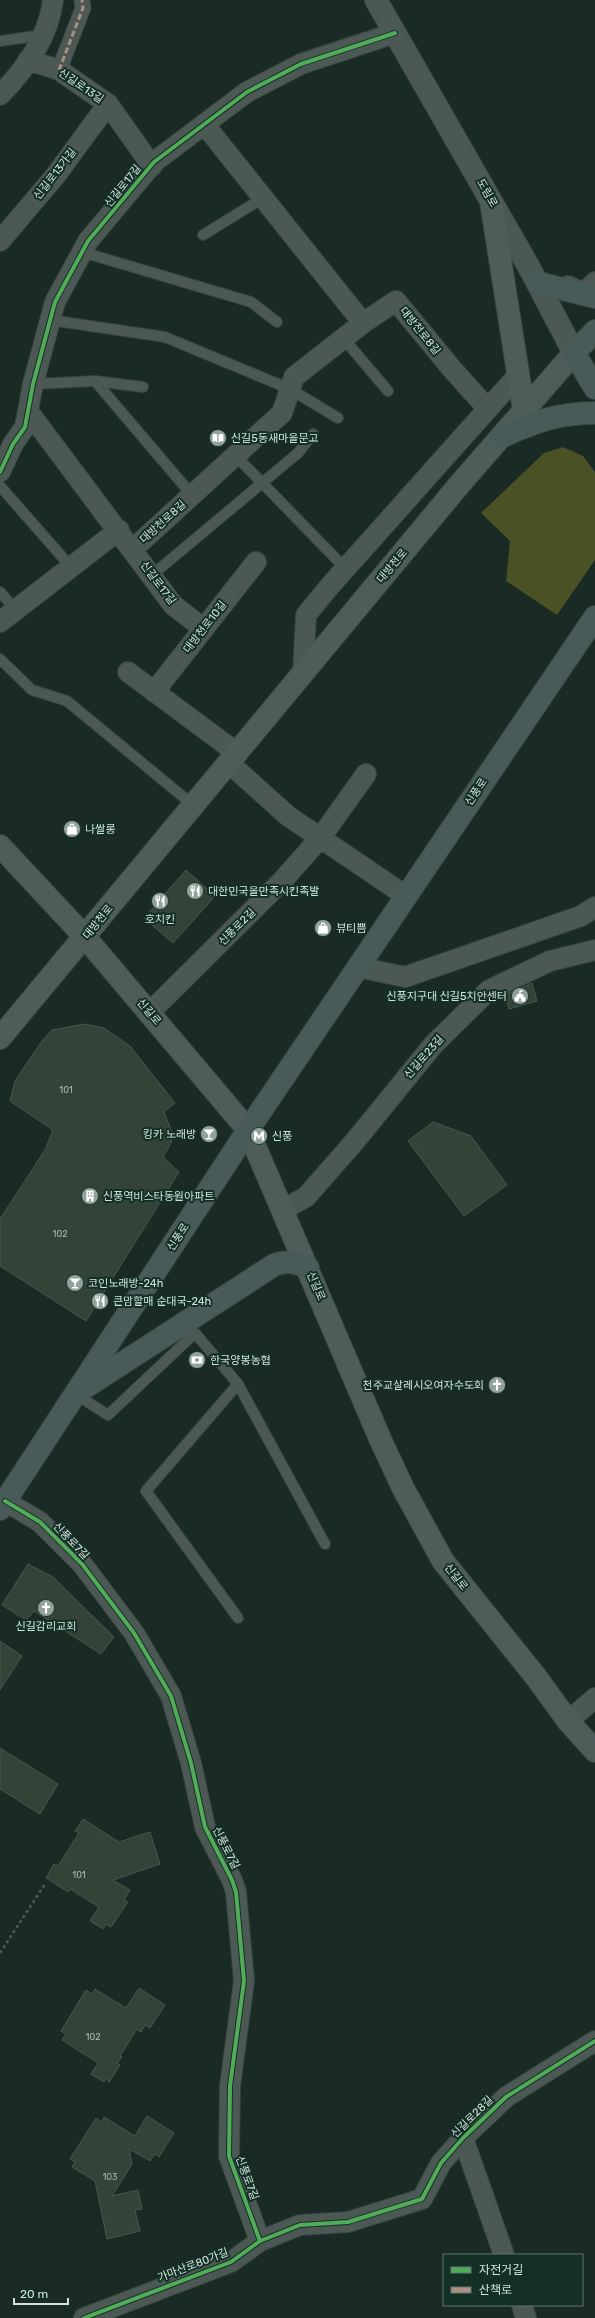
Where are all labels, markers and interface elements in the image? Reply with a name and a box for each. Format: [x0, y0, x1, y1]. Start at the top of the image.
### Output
street label: 신길로13길 [56, 66, 106, 106]
street label: 신길로13가길 [31, 146, 79, 202]
street label: 신길로17길 [102, 162, 144, 210]
street label: 도림로 [474, 177, 500, 209]
street label: 대방천로8길 [397, 305, 443, 357]
library icon: 신길5동새마을문고 [208, 428, 228, 448]
place label: 신길5동새마을문고 [231, 432, 319, 445]
street label: 대방천로8길 [137, 498, 189, 546]
street label: 대방천로 [374, 546, 410, 586]
street label: 신길로17길 [138, 559, 178, 607]
street label: 대방천로10길 [181, 598, 229, 656]
street label: 신풍로 [462, 776, 490, 808]
shop icon: 나쌀롱 [62, 819, 82, 839]
place label: 나쌀롱 [85, 823, 115, 836]
restaurant icon: 대한민국을만족시킨족발 [185, 881, 205, 901]
place label: 대한민국을만족시킨족발 [208, 885, 319, 898]
restaurant icon: 호치킨 [150, 891, 170, 911]
street label: 대방천로 [80, 902, 116, 942]
street label: 신풍로2길 [216, 906, 258, 948]
place label: 호치킨 [145, 913, 175, 926]
shop icon: 뷰티쁨 [313, 918, 333, 938]
place label: 뷰티쁨 [336, 922, 366, 935]
public building icon: 신풍지구대 신길5치안센터 [510, 986, 530, 1006]
place label: 신풍지구대 신길5치안센터 [386, 990, 507, 1003]
street label: 신길로 [134, 996, 164, 1028]
street label: 신길로23길 [402, 1033, 446, 1081]
house number: 101 [59, 1085, 73, 1095]
bar icon: 킹카 노래방 [199, 1124, 219, 1144]
metro station icon: 신풍 [249, 1126, 269, 1146]
place label: 킹카 노래방 [143, 1128, 196, 1141]
place label: 신풍 [272, 1130, 292, 1143]
building icon: 신풍역비스타동원아파트 [80, 1186, 100, 1206]
place label: 신풍역비스타동원아파트 [103, 1190, 214, 1203]
street label: 신풍로 [164, 1221, 192, 1253]
house number: 102 [53, 1229, 67, 1239]
street label: 신길로 [304, 1269, 328, 1303]
bar icon: 코인노래방-24h [65, 1273, 85, 1293]
place label: 코인노래방-24h [88, 1277, 163, 1290]
restaurant icon: 큰맘할매 순대국-24h [90, 1291, 110, 1311]
place label: 큰맘할매 순대국-24h [113, 1295, 211, 1308]
bank icon: 한국양봉농협 [187, 1350, 207, 1370]
place label: 한국양봉농협 [210, 1354, 271, 1367]
church icon: 천주교살레시오여자수도회 [487, 1375, 507, 1395]
place label: 천주교살레시오여자수도회 [363, 1379, 484, 1392]
street label: 신풍로7길 [50, 1520, 92, 1562]
street label: 신길로 [442, 1561, 470, 1593]
church icon: 신길감리교회 [36, 1598, 56, 1618]
place label: 신길감리교회 [16, 1620, 76, 1633]
street label: 신풍로7길 [210, 1825, 242, 1871]
house number: 101 [72, 1870, 86, 1880]
house number: 102 [86, 2032, 100, 2042]
street label: 신길로28길 [448, 2093, 496, 2141]
street label: 신풍로7길 [233, 2154, 261, 2202]
house number: 103 [103, 2172, 117, 2182]
street label: 가마산로80가길 [156, 2246, 230, 2284]
legend [443, 2254, 583, 2306]
text: 자전거길 [479, 2263, 523, 2277]
scale bar [14, 2280, 68, 2306]
text: 산책로 [479, 2283, 512, 2297]
text: 20 m [20, 2287, 48, 2301]

